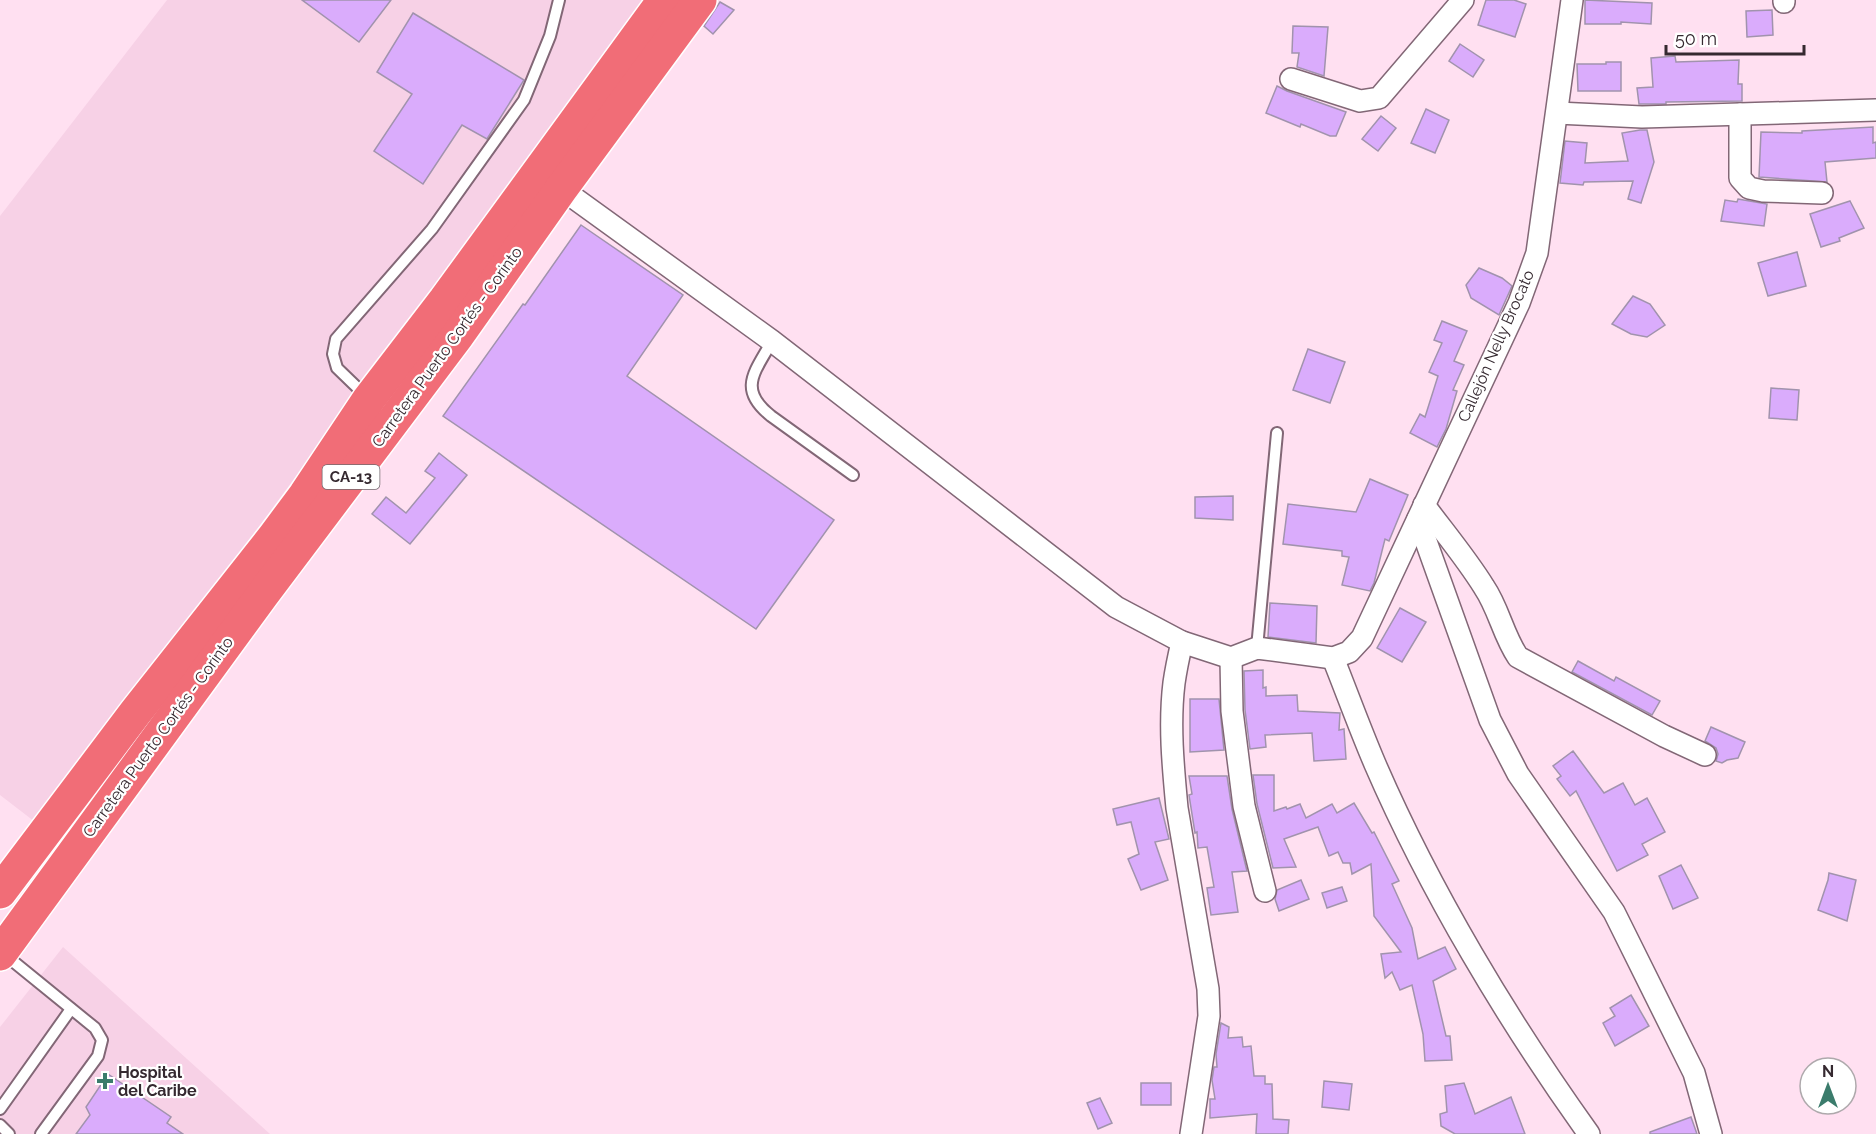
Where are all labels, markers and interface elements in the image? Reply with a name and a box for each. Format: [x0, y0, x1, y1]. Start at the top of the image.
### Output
scale bar [1666, 18, 1804, 56]
text: 50 m [1675, 28, 1717, 49]
street label: Carretera Puerto Cortés - Corinto [368, 243, 526, 451]
street label: Callejón Nelly Brocato [1454, 267, 1538, 425]
road number: CA-13 [322, 465, 380, 489]
street label: Carretera Puerto Cortés - Corinto [79, 633, 237, 841]
north arrow [1798, 1056, 1858, 1116]
text: N [1822, 1062, 1834, 1081]
place label: Hospital del Caribe [118, 1063, 197, 1100]
marker: Hospital del Caribe [96, 1072, 114, 1090]

